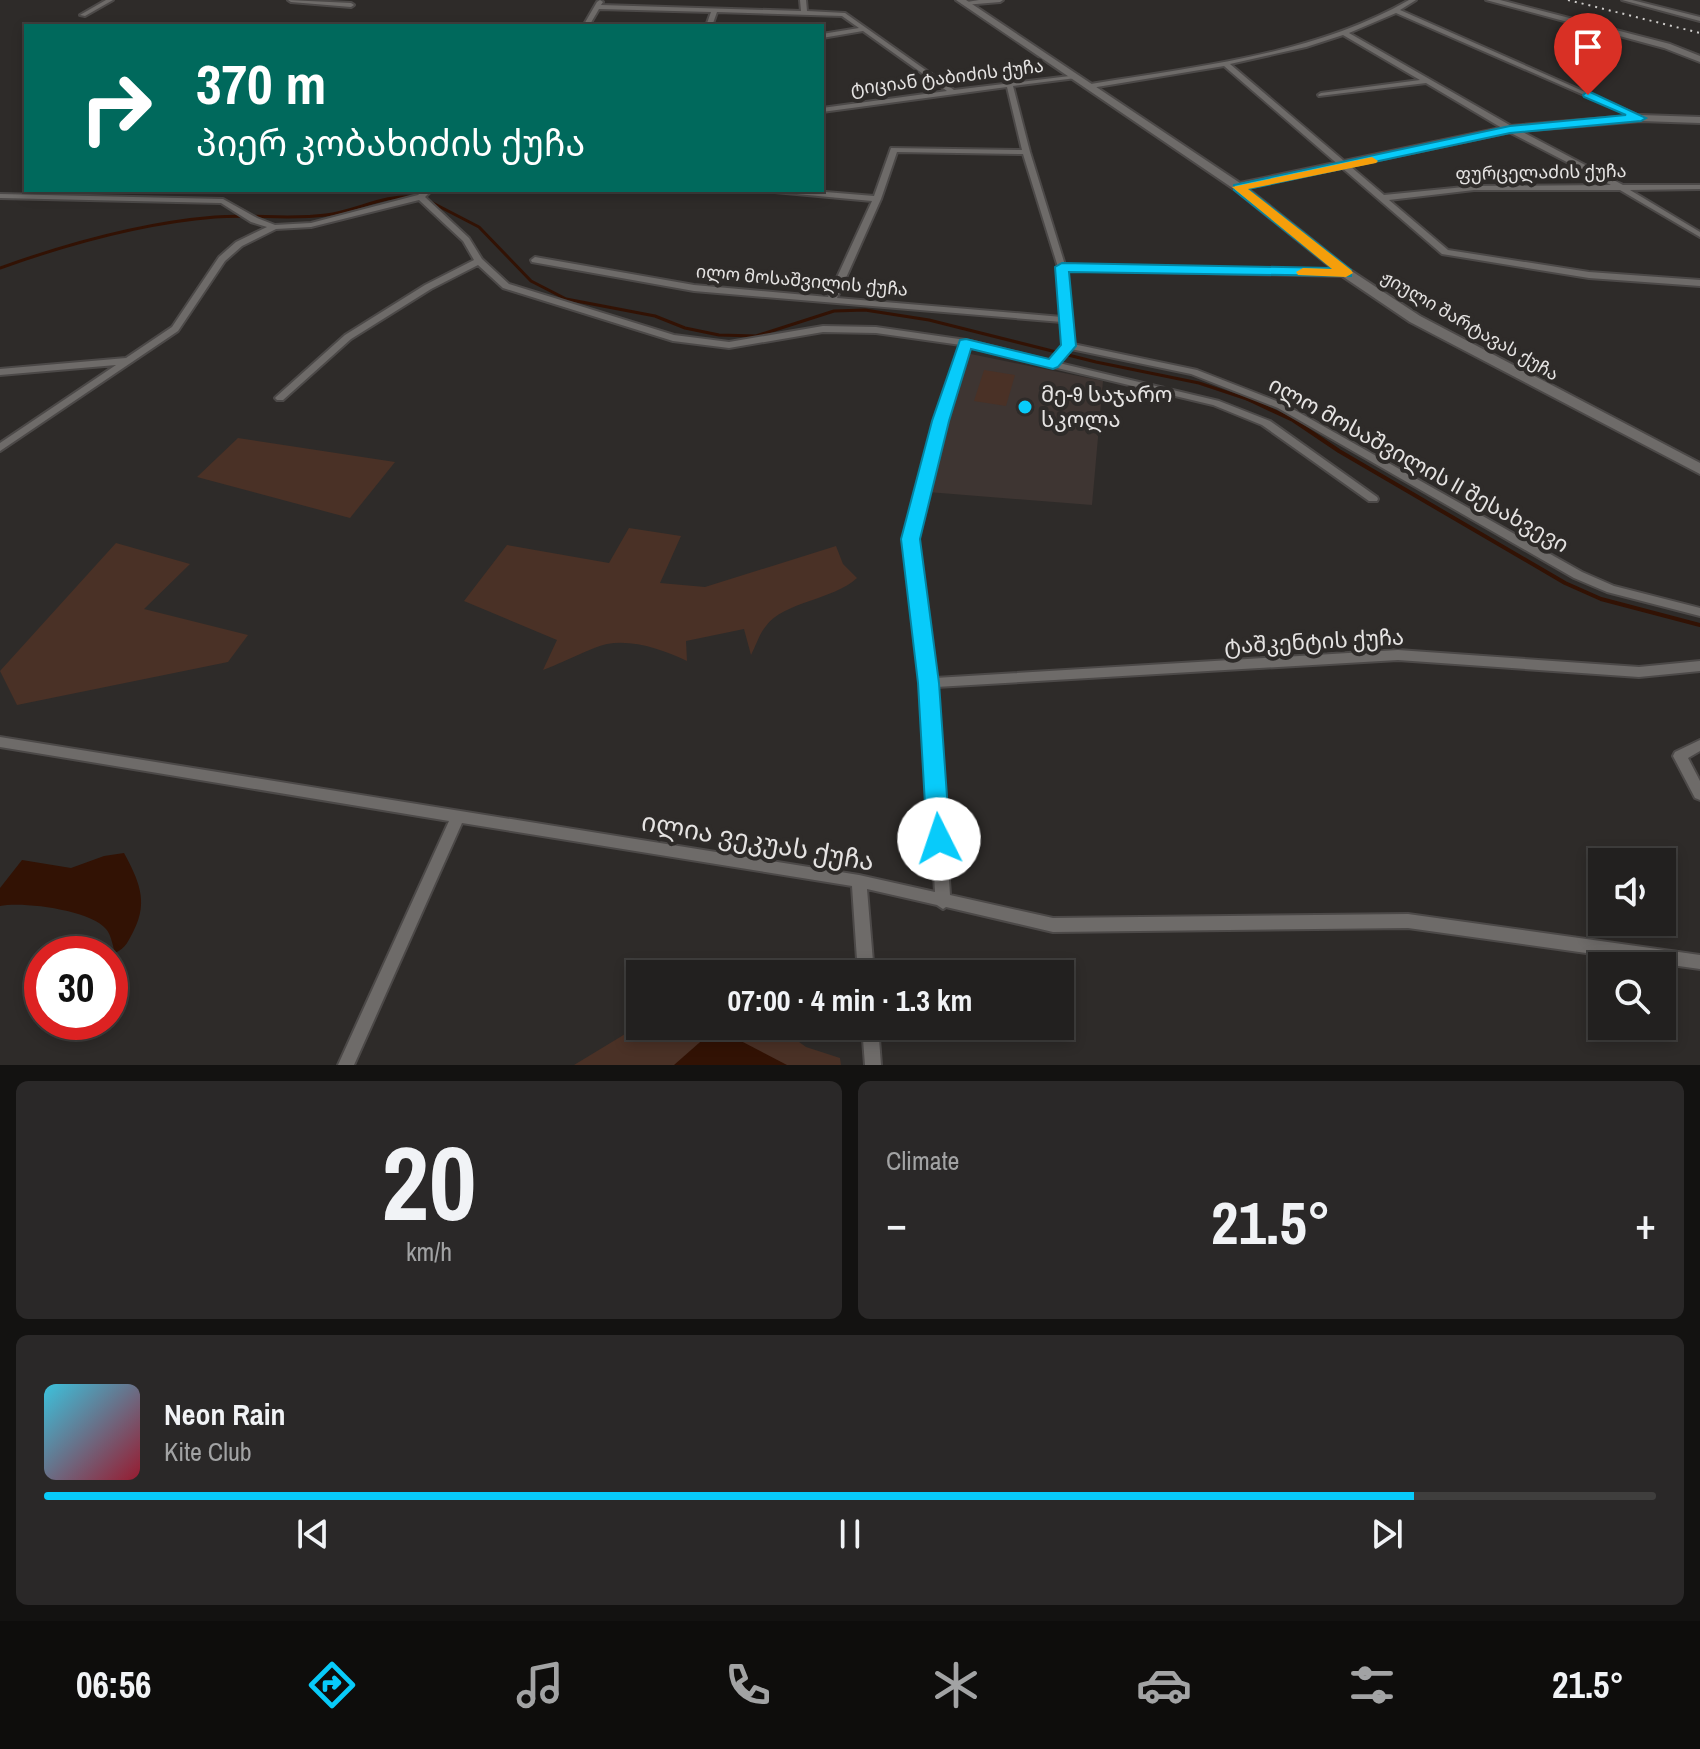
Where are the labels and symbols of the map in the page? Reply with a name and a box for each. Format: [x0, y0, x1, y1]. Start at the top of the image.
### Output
pin [1554, 13, 1622, 95]
street label: ტიციან ტაბიძის ქუჩა [849, 53, 1045, 101]
street label: ფურცელაძის ქუჩა [1455, 158, 1627, 186]
street label: ილო მოსაშვილის ქუჩა [695, 258, 909, 302]
street label: ჟიული შარტავას ქუჩა [1376, 264, 1564, 386]
street label: ილო მოსაშვილის II შესახვევი [1264, 369, 1574, 559]
place label: მე-9 საჯარო სკოლა [1041, 379, 1172, 434]
marker: მე-9 საჯარო სკოლა [1016, 398, 1034, 416]
street label: ტაშკენტის ქუჩა [1223, 621, 1405, 661]
position arrow [897, 797, 981, 881]
street label: ილია ვეკუას ქუჩა [639, 803, 877, 879]
speed limit sign: 30 [24, 936, 128, 1040]

